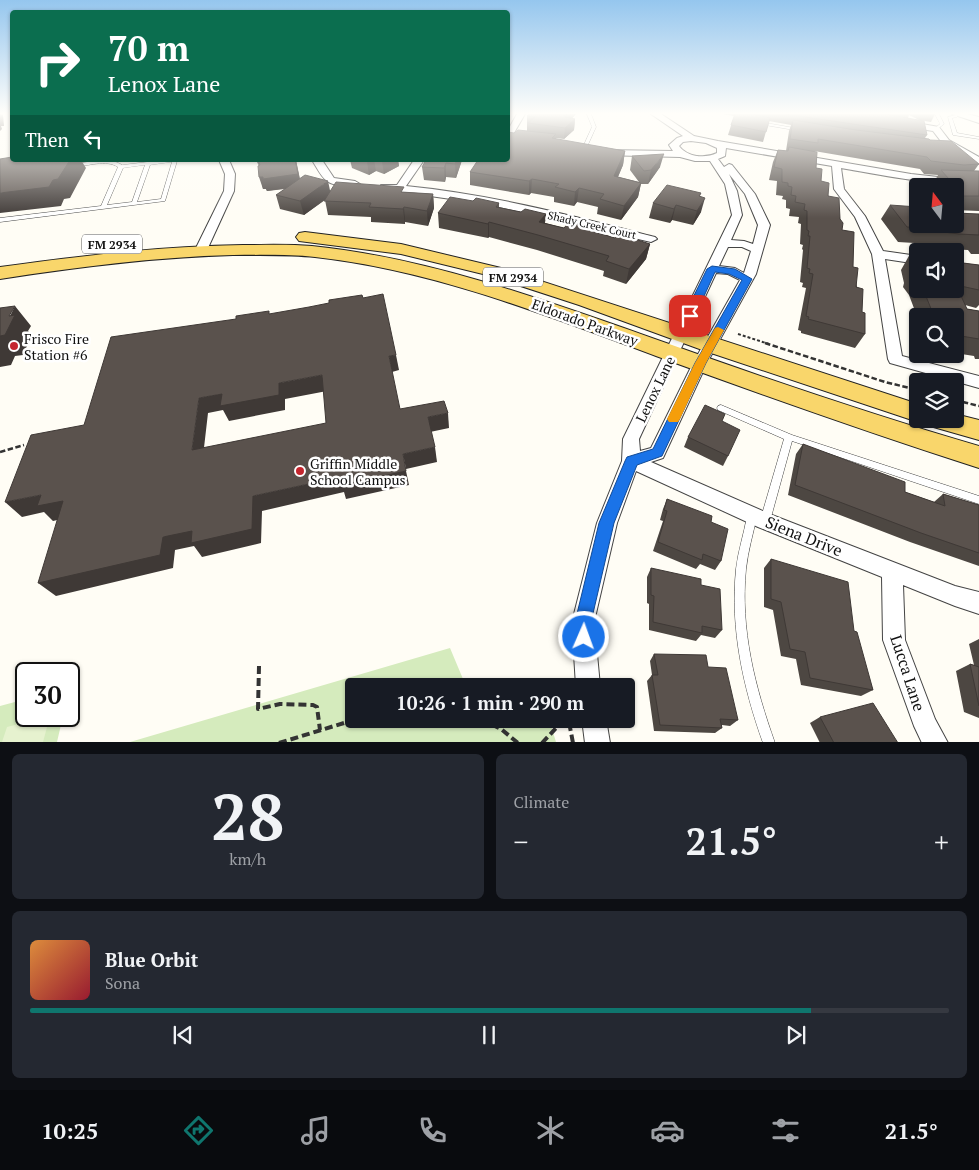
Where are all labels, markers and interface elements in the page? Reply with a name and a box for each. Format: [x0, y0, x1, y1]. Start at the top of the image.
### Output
text: 70 m [108, 25, 189, 71]
icon: right [25, 30, 90, 95]
text: Lenox Lane [108, 69, 220, 98]
icon: left [79, 125, 107, 153]
text: Then [25, 127, 69, 152]
north arrow [909, 178, 964, 232]
map controls [909, 178, 964, 428]
street label: Shady Creek Court [546, 208, 638, 242]
road number: FM 2934 [82, 234, 142, 253]
button: sound [909, 243, 964, 298]
road number: FM 2934 [483, 268, 543, 286]
street label: Eldorado Parkway [529, 294, 642, 350]
pin [669, 295, 711, 337]
icon: arrive [676, 302, 704, 330]
button: search [909, 308, 964, 363]
place label: Frisco Fire Station #6 [24, 329, 89, 364]
marker: Frisco Fire Station #6 [8, 340, 20, 352]
street label: Lenox Lane [631, 353, 679, 425]
button: layers [909, 373, 964, 428]
place label: Griffin Middle School Campus [310, 454, 406, 489]
marker: Griffin Middle School Campus [294, 465, 306, 477]
street label: Siena Drive [762, 511, 846, 561]
position arrow [557, 610, 609, 662]
street label: Lucca Lane [885, 632, 931, 714]
speed limit sign: 30 [15, 662, 80, 727]
text: 10:26 · 1 min · 290 m [396, 690, 584, 715]
text: 28 [211, 772, 284, 859]
text: Climate [514, 791, 569, 813]
text: 21.5° [686, 816, 777, 866]
text: − [514, 823, 528, 860]
text: + [934, 823, 949, 860]
text: km/h [229, 848, 266, 870]
text: Blue Orbit [105, 947, 198, 972]
text: Sona [105, 972, 140, 994]
icon: previous [169, 1021, 197, 1049]
icon: pause [475, 1021, 503, 1049]
icon: next [782, 1021, 810, 1049]
icon: directions [181, 1113, 216, 1148]
icon: music [298, 1113, 333, 1148]
icon: phone [415, 1113, 450, 1148]
icon: climate [533, 1113, 568, 1148]
icon: car [650, 1113, 685, 1148]
icon: filters [768, 1113, 803, 1148]
text: 10:25 [41, 1116, 98, 1145]
text: 21.5° [885, 1116, 938, 1145]

